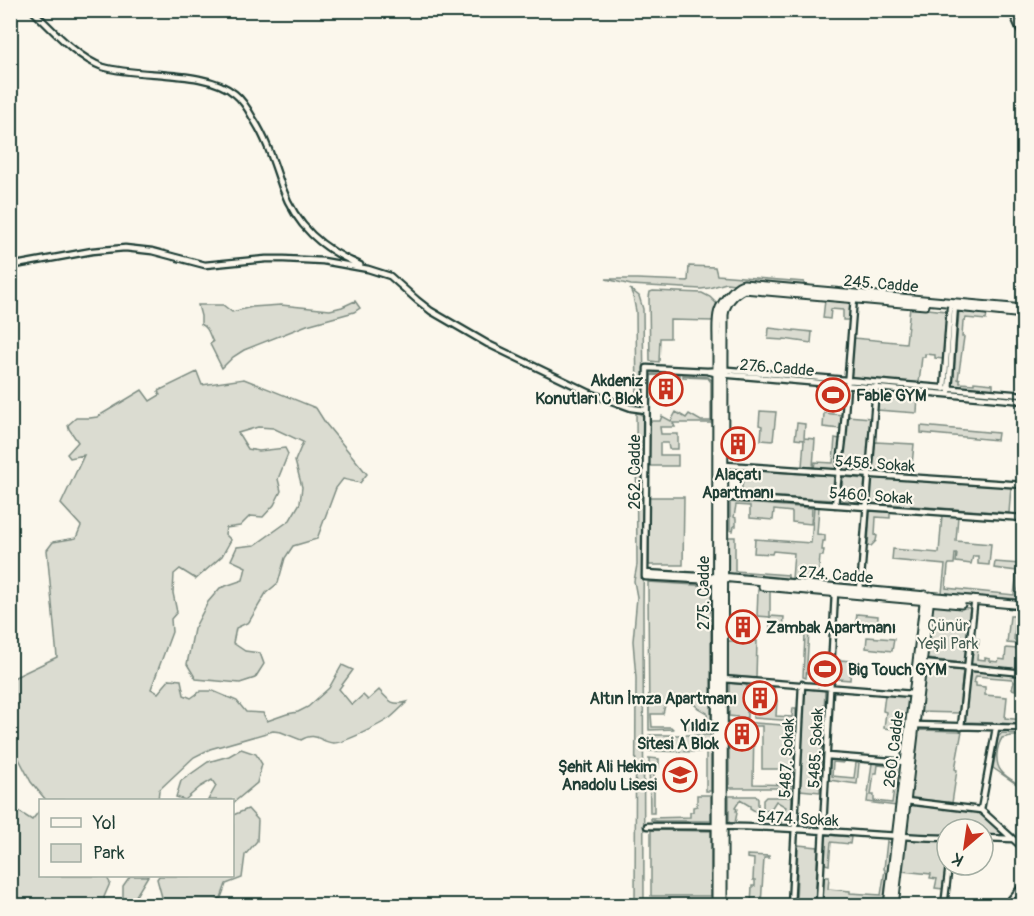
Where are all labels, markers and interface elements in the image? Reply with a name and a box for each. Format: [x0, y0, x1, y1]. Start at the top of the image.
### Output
street label: 245. Cadde [843, 271, 919, 297]
street label: 276. Cadde [739, 355, 815, 381]
place label: Akdeniz Konutları C Blok [535, 371, 644, 409]
building icon: Akdeniz Konutları C Blok [648, 371, 684, 407]
sports icon: Fable GYM [815, 377, 851, 413]
place label: Fable GYM [856, 386, 927, 406]
building icon: Alaçatı Apartmanı [720, 426, 756, 462]
street label: 262. Cadde [625, 434, 645, 510]
street label: 5458. Sokak [834, 451, 916, 477]
place label: Alaçatı Apartmanı [702, 465, 774, 503]
street label: 5460. Sokak [828, 483, 914, 509]
street label: 275. Cadde [694, 556, 714, 630]
street label: 274. Cadde [798, 562, 874, 588]
building icon: Zambak Apartmanı [725, 609, 761, 645]
park label: Çünür Yeşil Park [917, 616, 979, 654]
place label: Zambak Apartmanı [766, 618, 896, 638]
sports icon: Big Touch GYM [807, 651, 843, 687]
place label: Big Touch GYM [848, 660, 947, 680]
building icon: Altın İmza Apartmanı [742, 680, 778, 716]
place label: Altın İmza Apartmanı [590, 689, 737, 709]
street label: 5485. Sokak [804, 707, 828, 789]
street label: 260. Cadde [879, 709, 909, 789]
place label: Yıldız Sitesi A Blok [637, 716, 720, 754]
building icon: Yıldız Sitesi A Blok [724, 716, 760, 752]
street label: 5487. Sokak [775, 717, 799, 799]
place label: Şehit Ali Hekim Anadolu Lisesi [558, 757, 657, 795]
school or university icon: Şehit Ali Hekim Anadolu Lisesi [662, 757, 698, 793]
legend [39, 799, 234, 877]
street label: 5474. Sokak [757, 807, 839, 831]
text: Yol [92, 812, 116, 835]
north arrow [935, 817, 995, 877]
text: Park [93, 842, 125, 865]
text: K [949, 848, 967, 870]

